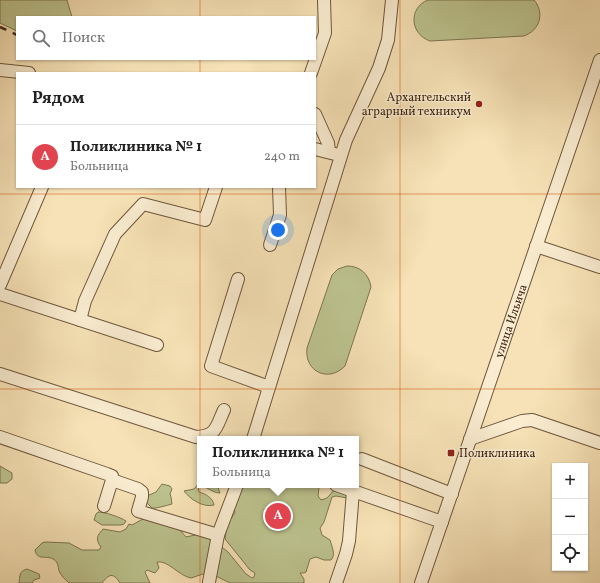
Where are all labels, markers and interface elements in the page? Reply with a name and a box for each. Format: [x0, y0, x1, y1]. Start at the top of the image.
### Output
search box [16, 16, 316, 60]
icon: search [30, 27, 52, 49]
text: Поиск [62, 28, 105, 49]
text: Рядом [32, 87, 85, 110]
place label: Архангельский аграрный техникум [362, 90, 471, 120]
marker: Архангельский аграрный техникум [474, 99, 484, 109]
text: Поликлиника № 1 [70, 137, 202, 158]
text: A [40, 148, 50, 166]
text: 240 m [264, 148, 300, 166]
text: Больница [70, 158, 129, 176]
your location [268, 220, 288, 240]
street label: улица Ильича [492, 282, 532, 360]
popup [197, 436, 359, 488]
text: Поликлиника № 1 [212, 443, 344, 464]
place label: Поликлиника [459, 446, 535, 462]
marker: Поликлиника [446, 448, 456, 458]
map controls [552, 463, 588, 571]
button: + [552, 463, 588, 499]
text: Больница [212, 464, 271, 482]
button: − [552, 499, 588, 535]
pin: A [265, 501, 291, 531]
button: locate [552, 535, 588, 571]

